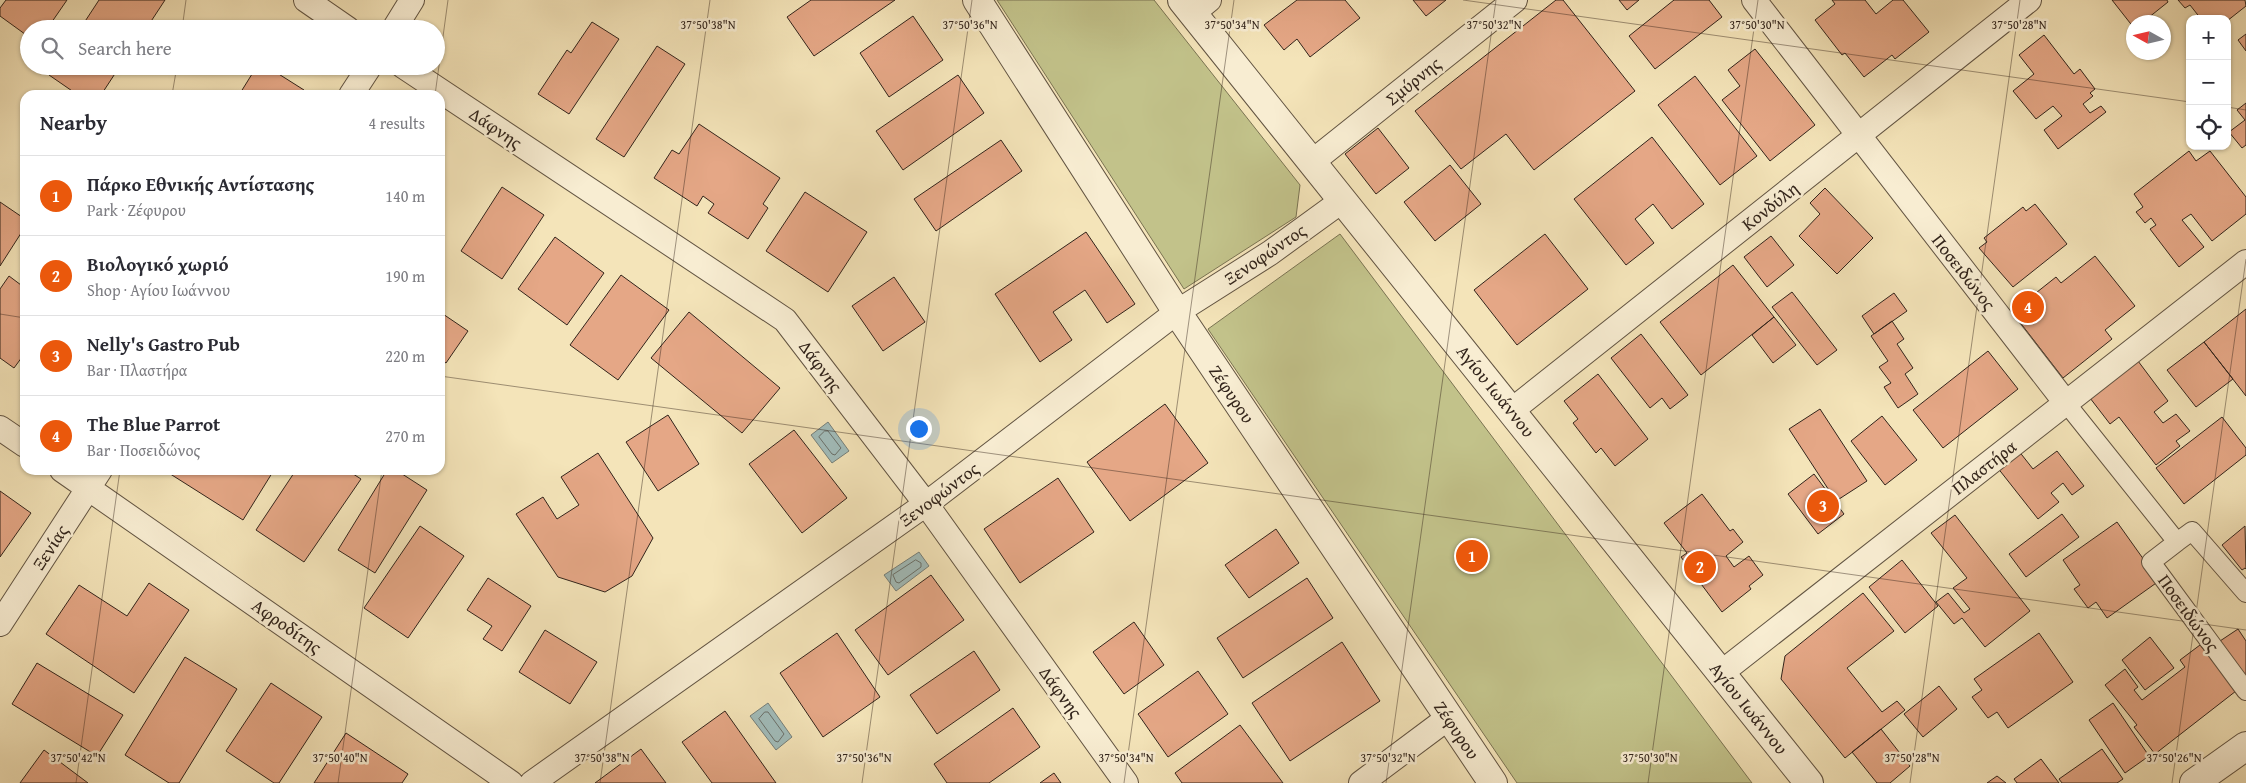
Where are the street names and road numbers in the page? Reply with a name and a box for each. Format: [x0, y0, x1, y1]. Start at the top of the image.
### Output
street label: Σμύρνης [1379, 50, 1447, 112]
street label: Δάφνης [464, 100, 528, 156]
street label: Κονδύλη [1736, 175, 1804, 237]
street label: Ξενοφώντος [1219, 216, 1312, 291]
street label: Ποσειδώνος [1926, 228, 2003, 316]
street label: Δάφνης [793, 335, 850, 398]
street label: Αγίου Ιωάννου [1450, 339, 1542, 443]
street label: Ζέφυρου [1202, 359, 1262, 429]
street label: Πλαστήρα [1946, 433, 2022, 501]
street label: Ξενοφώντος [894, 455, 985, 533]
street label: Ξενίας [25, 519, 75, 575]
street label: Ποσειδώνος [2151, 568, 2227, 658]
street label: Αφροδίτης [246, 592, 328, 660]
street label: Αγίου Ιωάννου [1703, 656, 1795, 760]
street label: Δάφνης [1033, 660, 1089, 724]
street label: Ζέφυρου [1427, 695, 1487, 765]

